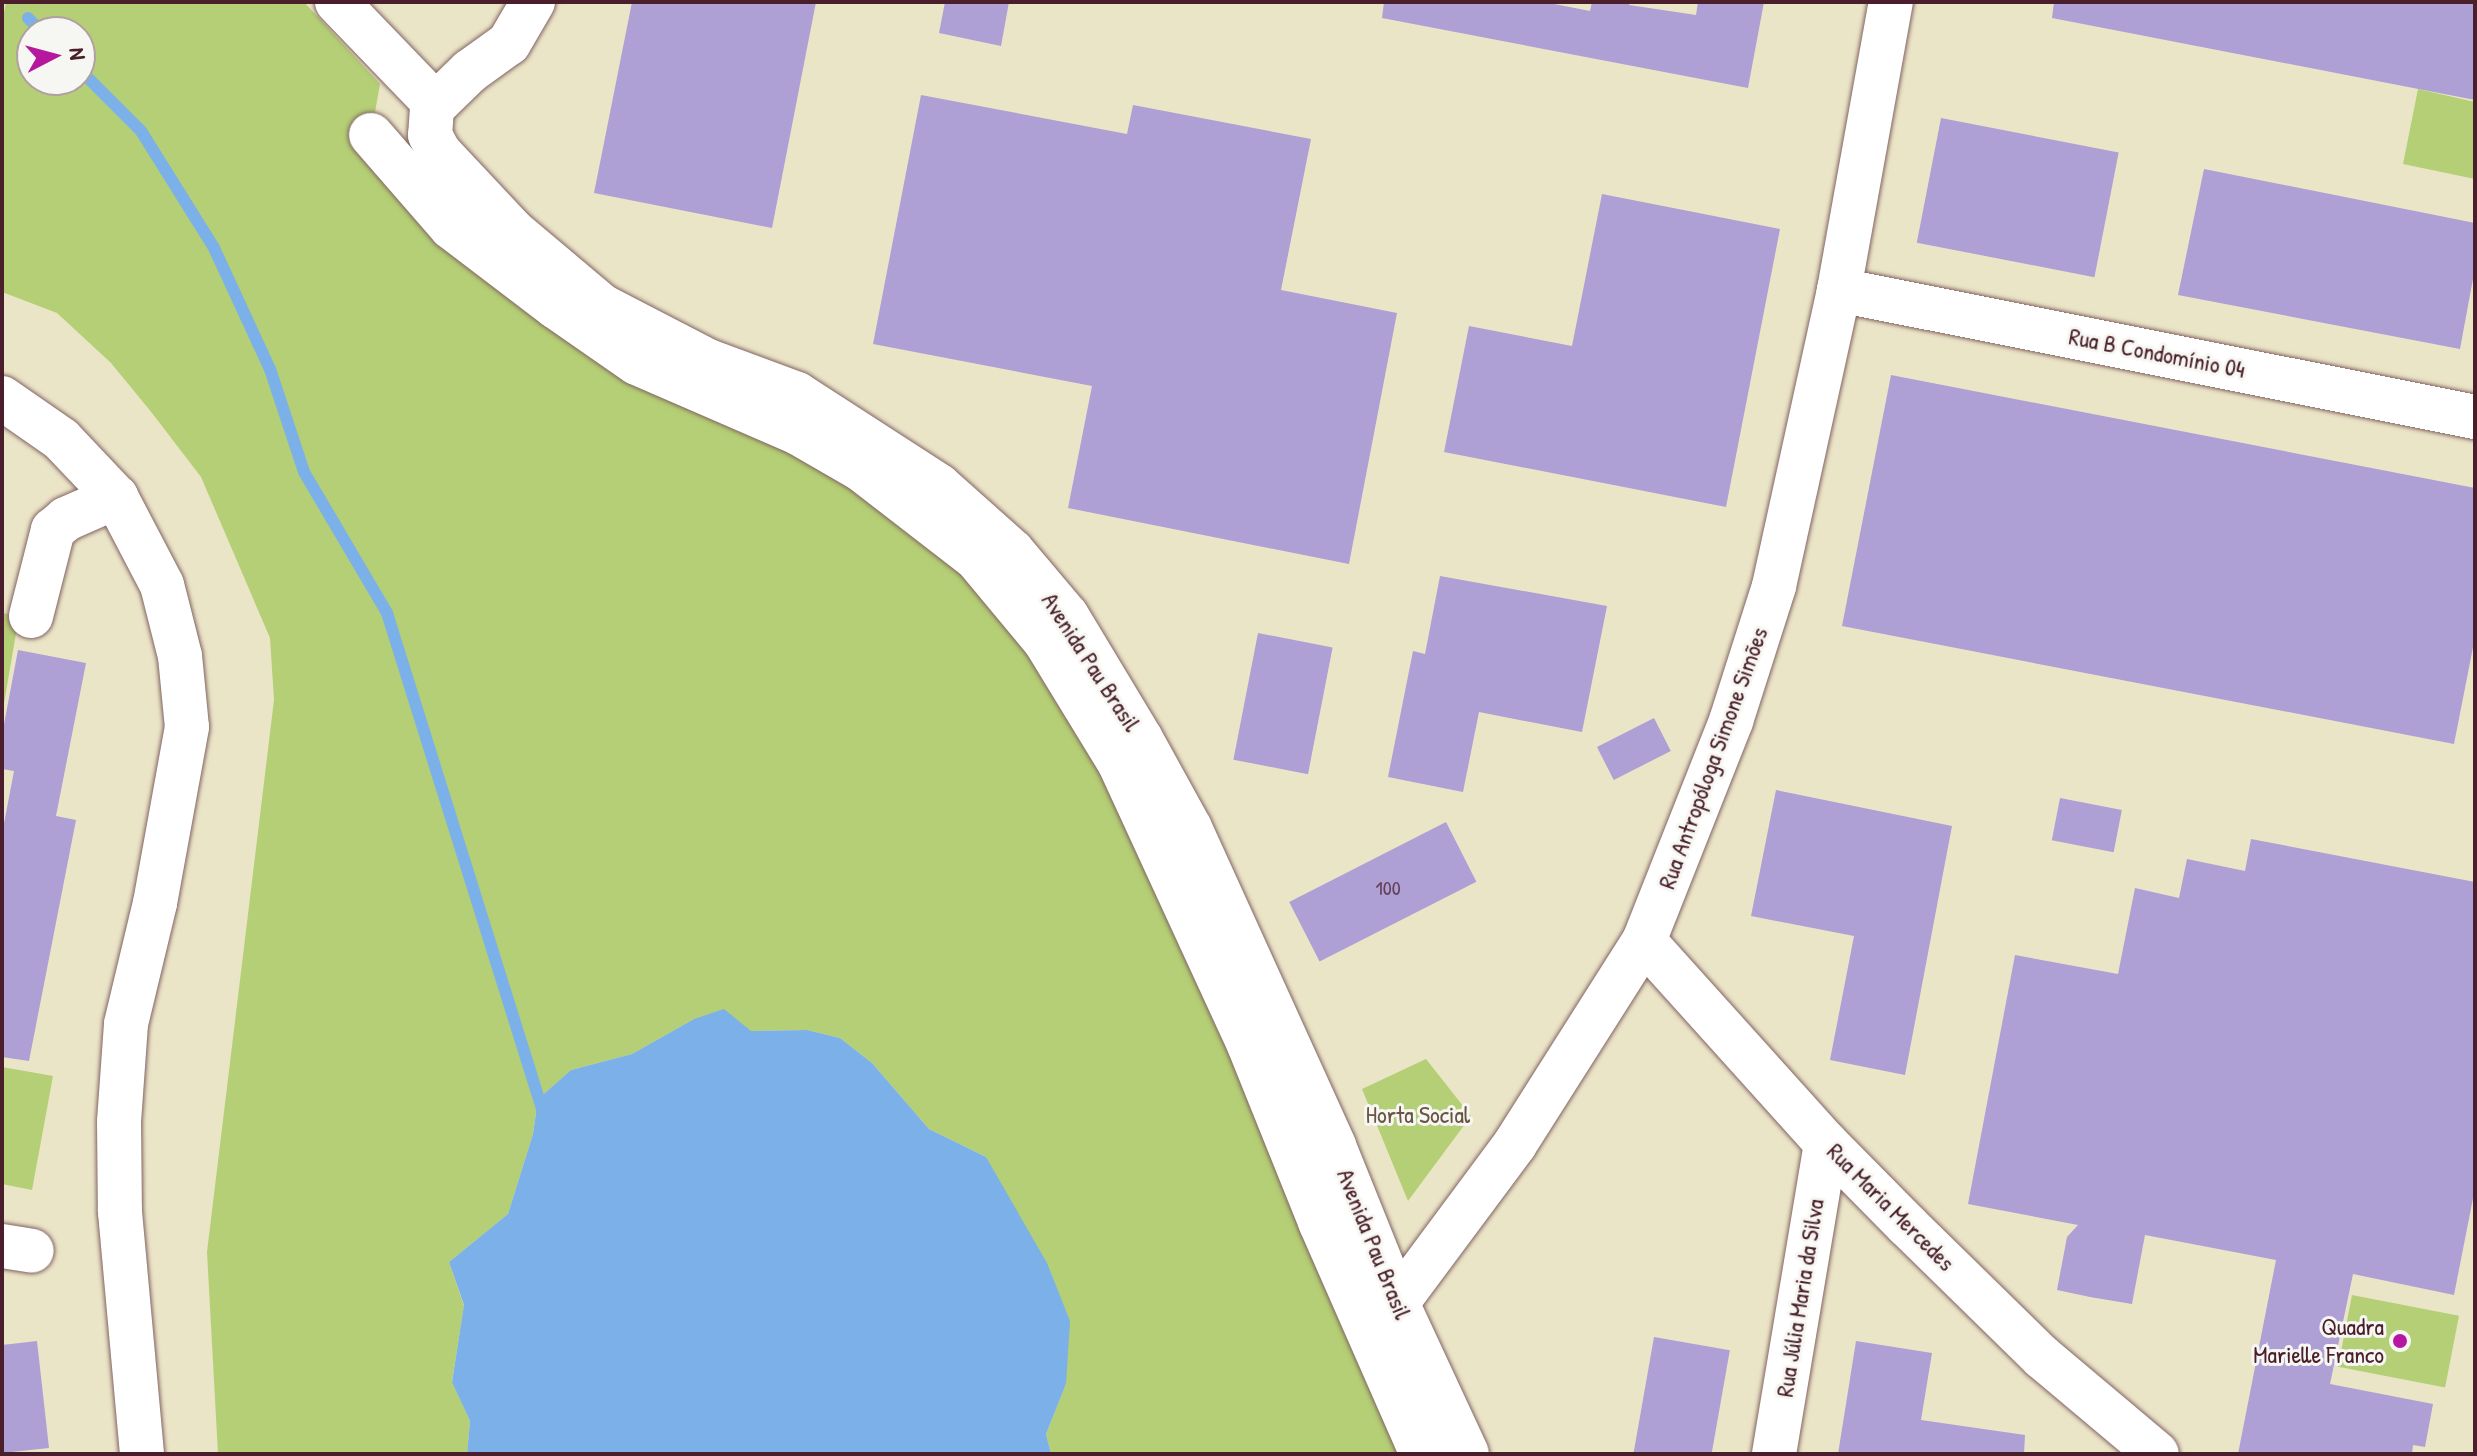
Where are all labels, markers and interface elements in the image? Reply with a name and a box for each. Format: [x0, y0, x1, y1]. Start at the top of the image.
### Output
north arrow [16, 16, 96, 96]
text: N [62, 46, 93, 61]
street label: Rua B Condomínio 04 [2067, 322, 2247, 384]
street label: Avenida Pau Brasil [1036, 587, 1146, 737]
street label: Rua Antropóloga Simone Simões [1652, 623, 1774, 893]
house number: 100 [1375, 875, 1401, 899]
park label: Horta Social [1366, 1101, 1470, 1129]
street label: Rua Maria Mercedes [1821, 1137, 1961, 1277]
street label: Avenida Pau Brasil [1331, 1165, 1417, 1323]
street label: Rua Júlia Maria da Silva [1770, 1197, 1830, 1399]
place label: Quadra Marielle Franco [2253, 1313, 2384, 1369]
marker: Quadra Marielle Franco [2391, 1332, 2409, 1350]

